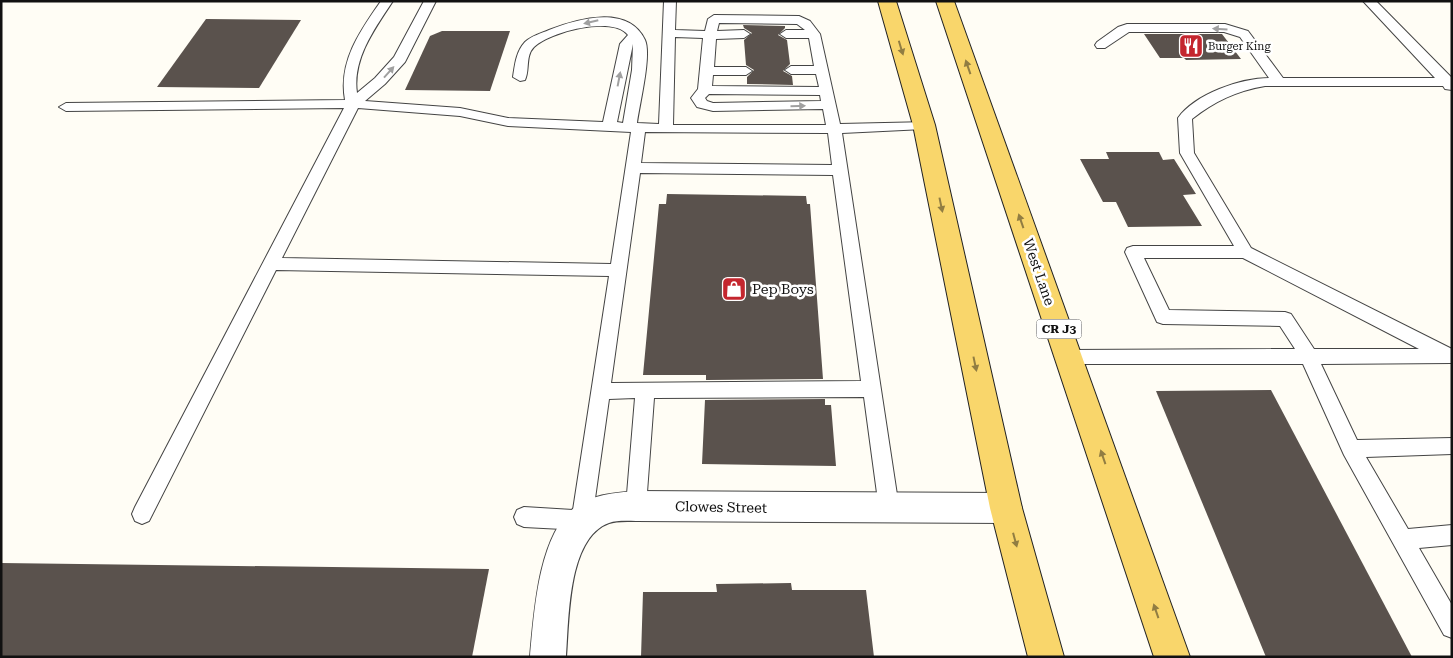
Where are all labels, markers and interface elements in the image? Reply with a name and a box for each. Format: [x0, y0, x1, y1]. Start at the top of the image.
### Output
one-way arrow [584, 18, 599, 26]
one-way arrow [1212, 24, 1228, 32]
restaurant icon: Burger King [1178, 33, 1204, 59]
place label: Burger King [1208, 40, 1271, 53]
one-way arrow [897, 41, 905, 56]
one-way arrow [964, 60, 971, 75]
one-way arrow [383, 66, 395, 78]
one-way arrow [616, 71, 624, 87]
one-way arrow [791, 102, 807, 110]
one-way arrow [937, 198, 945, 213]
one-way arrow [1017, 213, 1025, 228]
street label: West Lane [1020, 236, 1058, 308]
shop icon: Pep Boys [721, 276, 747, 302]
place label: Pep Boys [752, 281, 814, 297]
road number: CR J3 [1036, 320, 1082, 338]
one-way arrow [971, 357, 979, 372]
one-way arrow [1099, 449, 1107, 464]
street label: Clowes Street [675, 498, 767, 516]
one-way arrow [1011, 532, 1019, 547]
one-way arrow [1152, 603, 1159, 618]

